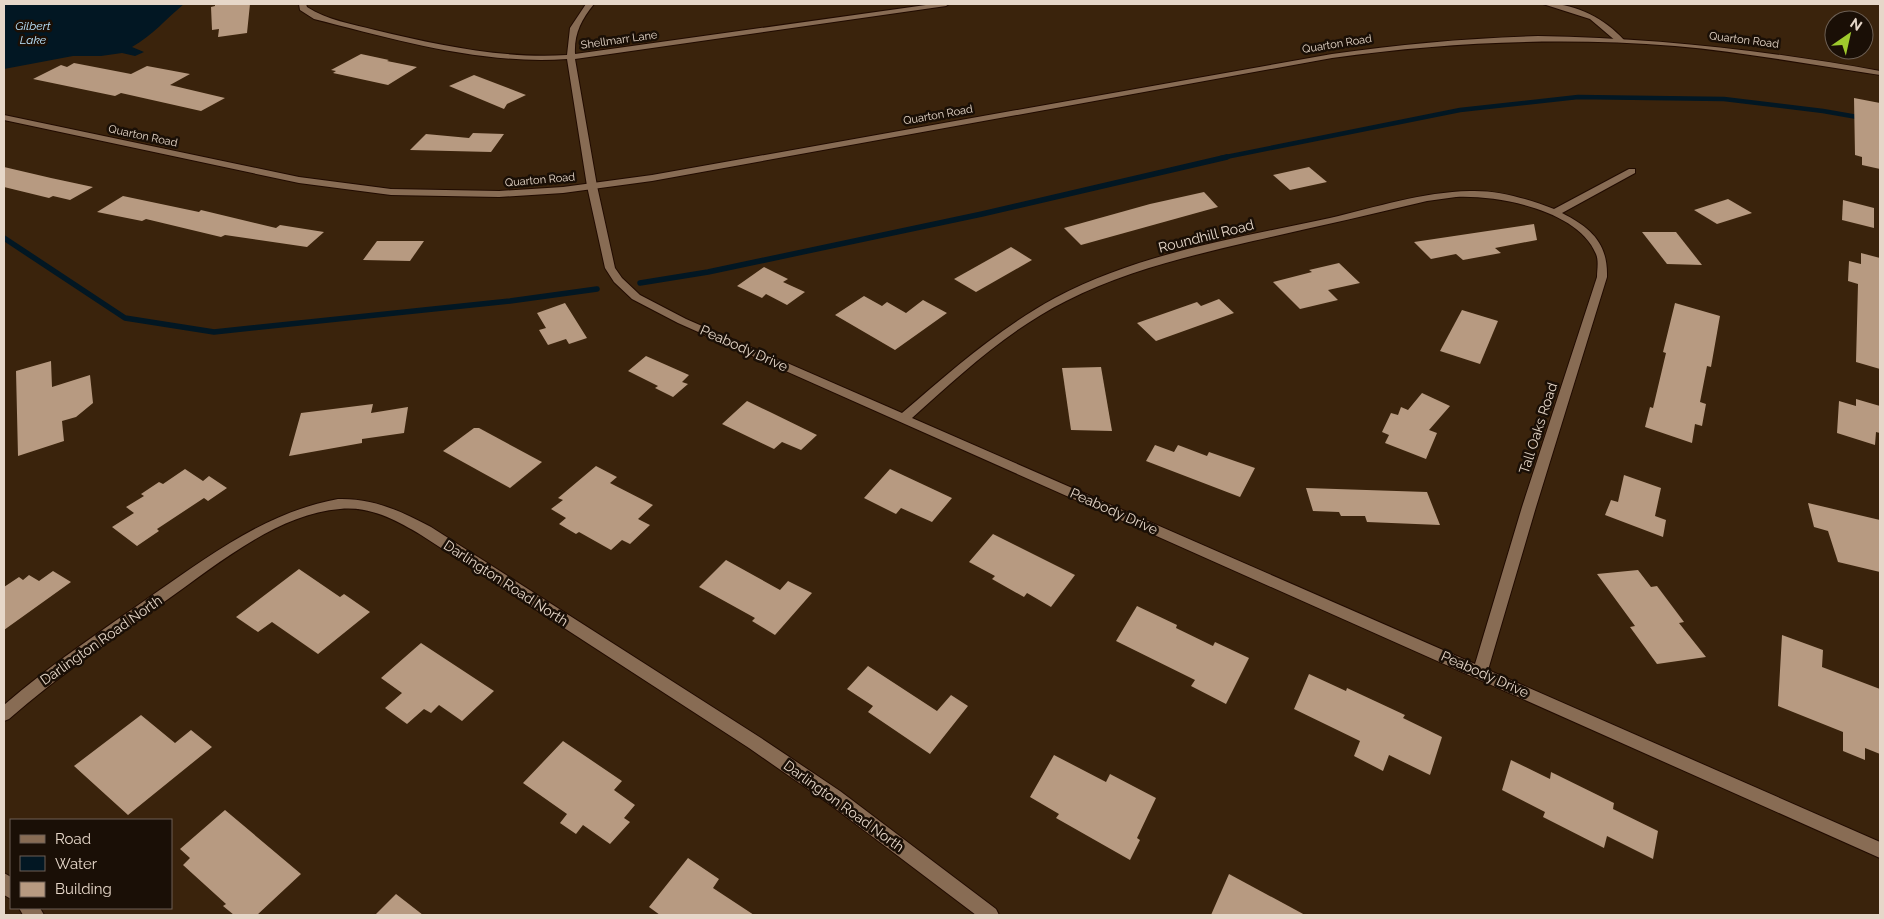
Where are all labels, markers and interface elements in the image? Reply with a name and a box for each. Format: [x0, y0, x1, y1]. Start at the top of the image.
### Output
north arrow [1824, 10, 1874, 60]
text: N [1847, 15, 1865, 34]
water label: Gilbert Lake [15, 19, 51, 47]
street label: Shellmarr Lane [580, 28, 659, 52]
street label: Quarton Road [1708, 29, 1780, 51]
street label: Quarton Road [1301, 32, 1373, 56]
street label: Quarton Road [902, 102, 974, 128]
street label: Quarton Road [107, 122, 179, 150]
street label: Quarton Road [504, 170, 576, 190]
street label: Roundhill Road [1157, 216, 1255, 256]
street label: Peabody Drive [698, 322, 790, 374]
street label: Tall Oaks Road [1516, 380, 1560, 476]
street label: Peabody Drive [1068, 485, 1160, 537]
street label: Darlington Road North [441, 537, 571, 629]
street label: Darlington Road North [37, 592, 165, 688]
street label: Peabody Drive [1439, 648, 1531, 700]
street label: Darlington Road North [781, 757, 907, 855]
legend [10, 819, 172, 909]
text: Road [55, 830, 91, 848]
text: Water [55, 855, 98, 873]
text: Building [55, 880, 112, 898]

